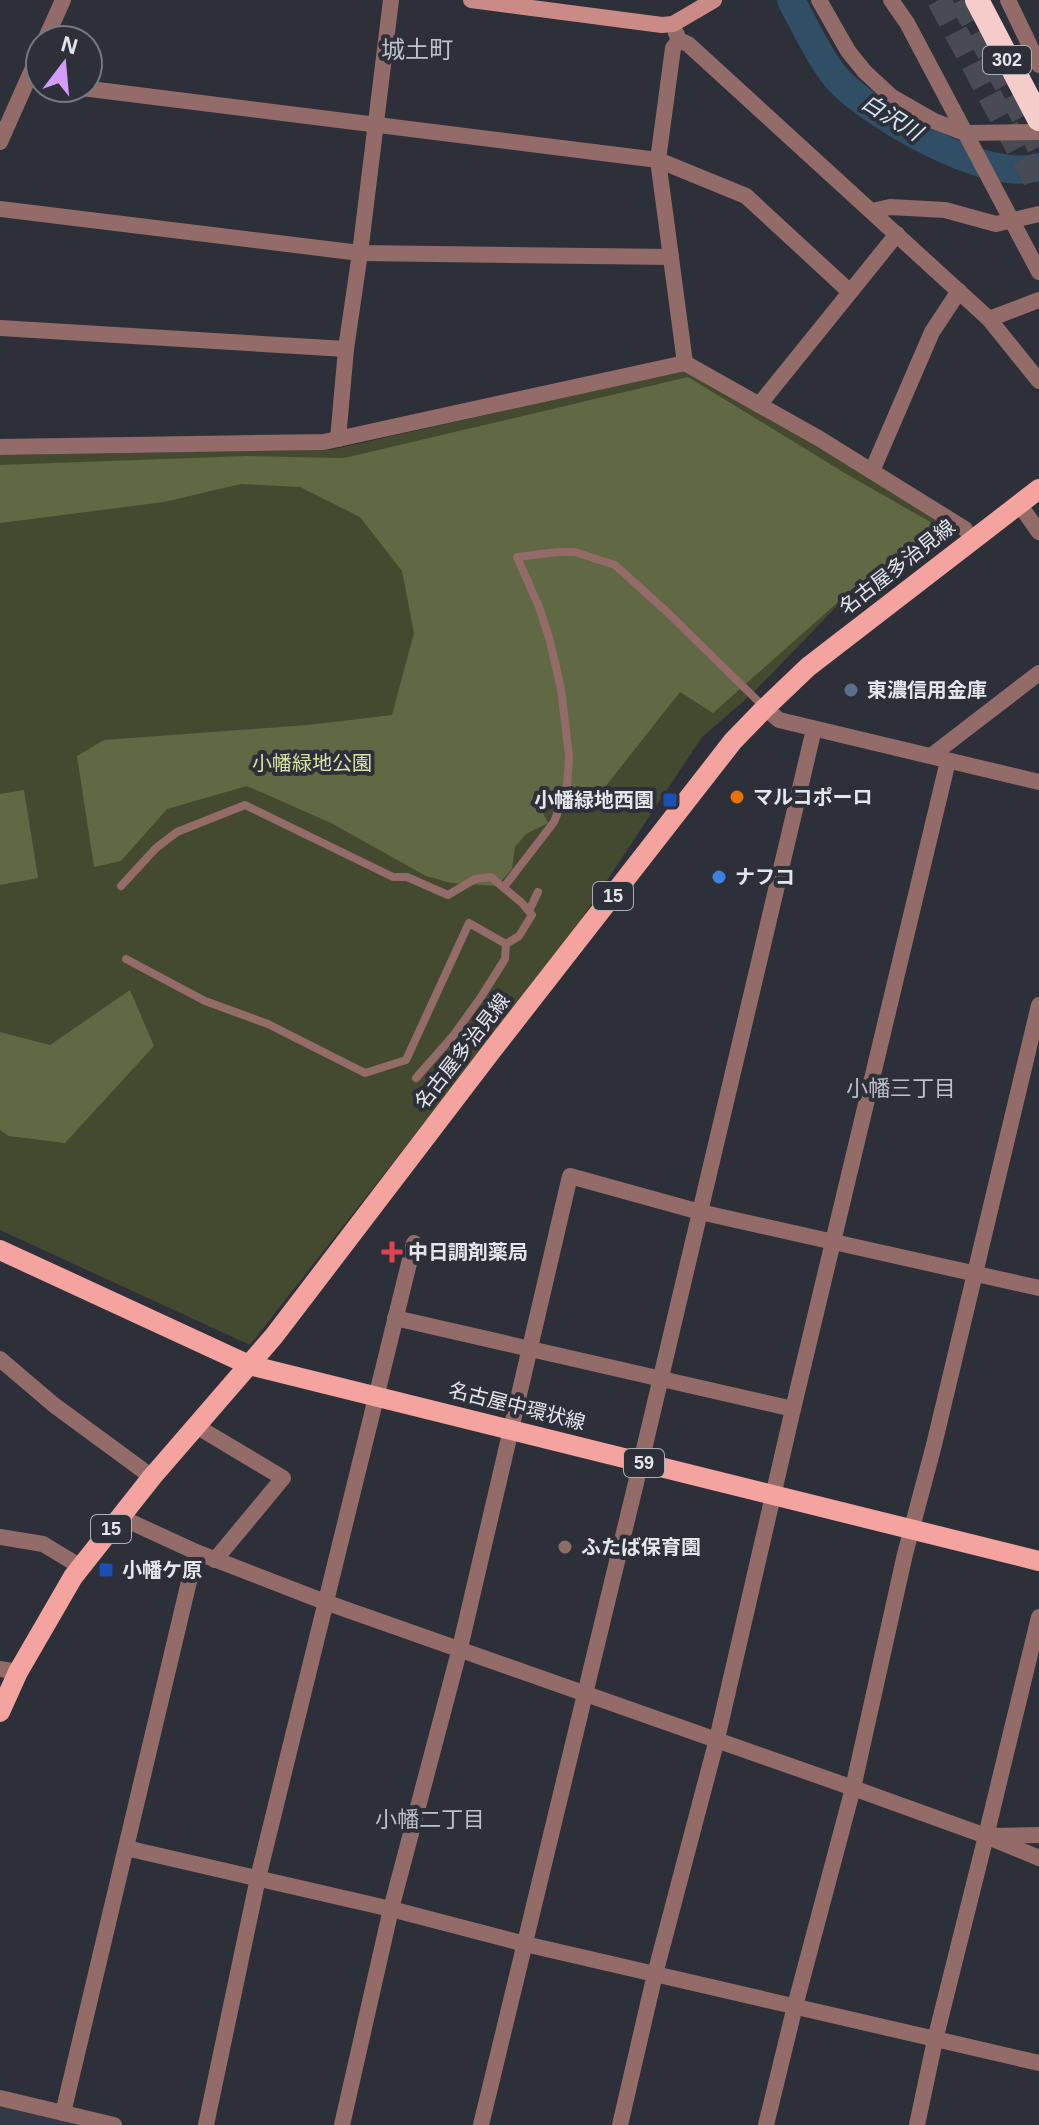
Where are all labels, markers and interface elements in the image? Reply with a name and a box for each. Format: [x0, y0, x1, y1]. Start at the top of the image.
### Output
north arrow [24, 24, 104, 104]
text: N [58, 31, 80, 59]
district label: 城土町 [381, 36, 453, 63]
road number: 302 [983, 46, 1031, 74]
water label: 白沢川 [857, 89, 928, 147]
street label: 名古屋多治見線 [835, 515, 959, 619]
place label: 東濃信用金庫 [867, 679, 987, 701]
marker: 東濃信用金庫 [842, 681, 860, 699]
park label: 小幡緑地公園 [252, 752, 372, 774]
place label: マルコポーロ [753, 786, 873, 808]
marker: マルコポーロ [728, 788, 746, 806]
place label: 小幡緑地西園 [534, 789, 654, 811]
marker: 小幡緑地西園 [661, 791, 679, 809]
place label: ナフコ [735, 866, 795, 888]
marker: ナフコ [710, 868, 728, 886]
road number: 15 [593, 882, 633, 910]
street label: 名古屋多治見線 [410, 989, 514, 1113]
district label: 小幡三丁目 [846, 1076, 956, 1101]
place label: 中日調剤薬局 [408, 1241, 528, 1263]
marker: 中日調剤薬局 [383, 1243, 401, 1261]
street label: 名古屋中環状線 [446, 1378, 588, 1434]
road number: 59 [624, 1449, 664, 1477]
road number: 15 [91, 1515, 131, 1543]
place label: ふたば保育園 [581, 1536, 701, 1558]
marker: ふたば保育園 [556, 1538, 574, 1556]
place label: 小幡ケ原 [122, 1559, 202, 1581]
marker: 小幡ケ原 [97, 1561, 115, 1579]
district label: 小幡二丁目 [375, 1807, 485, 1832]

